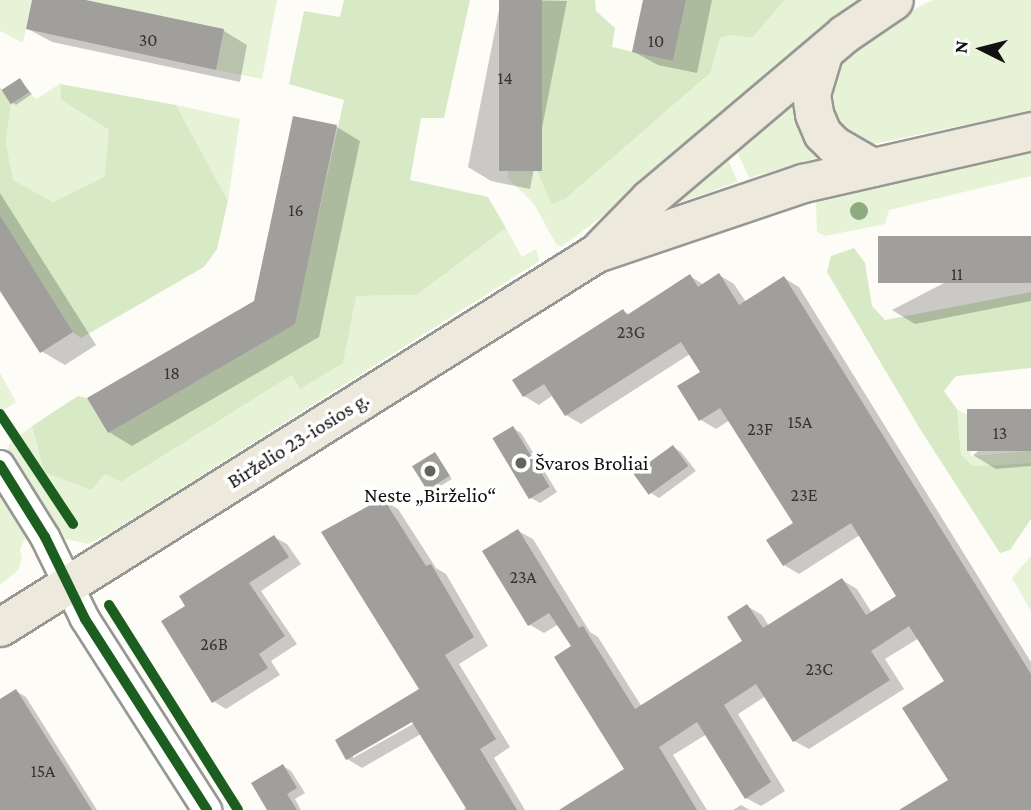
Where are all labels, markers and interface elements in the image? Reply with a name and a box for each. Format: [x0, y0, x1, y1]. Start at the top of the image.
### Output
north arrow [947, 14, 1017, 84]
house number: 30 [139, 29, 157, 51]
house number: 10 [648, 30, 664, 52]
text: N [949, 39, 972, 54]
house number: 14 [497, 67, 513, 89]
house number: 16 [288, 199, 304, 221]
house number: 11 [951, 263, 963, 285]
house number: 23G [617, 321, 645, 343]
house number: 18 [164, 362, 180, 384]
street label: Birželio 23-iosios g. [222, 386, 374, 494]
house number: 15A [788, 411, 812, 433]
house number: 23F [747, 418, 773, 440]
house number: 13 [993, 422, 1007, 444]
place label: Švaros Broliai [535, 450, 649, 476]
marker: Švaros Broliai [513, 455, 529, 471]
marker: Neste „Birželio“ [422, 463, 438, 479]
place label: Neste „Birželio“ [364, 482, 496, 508]
house number: 23E [791, 484, 817, 506]
house number: 23A [509, 566, 537, 588]
house number: 26B [200, 633, 228, 655]
house number: 23C [805, 658, 833, 680]
house number: 15A [31, 760, 55, 782]

